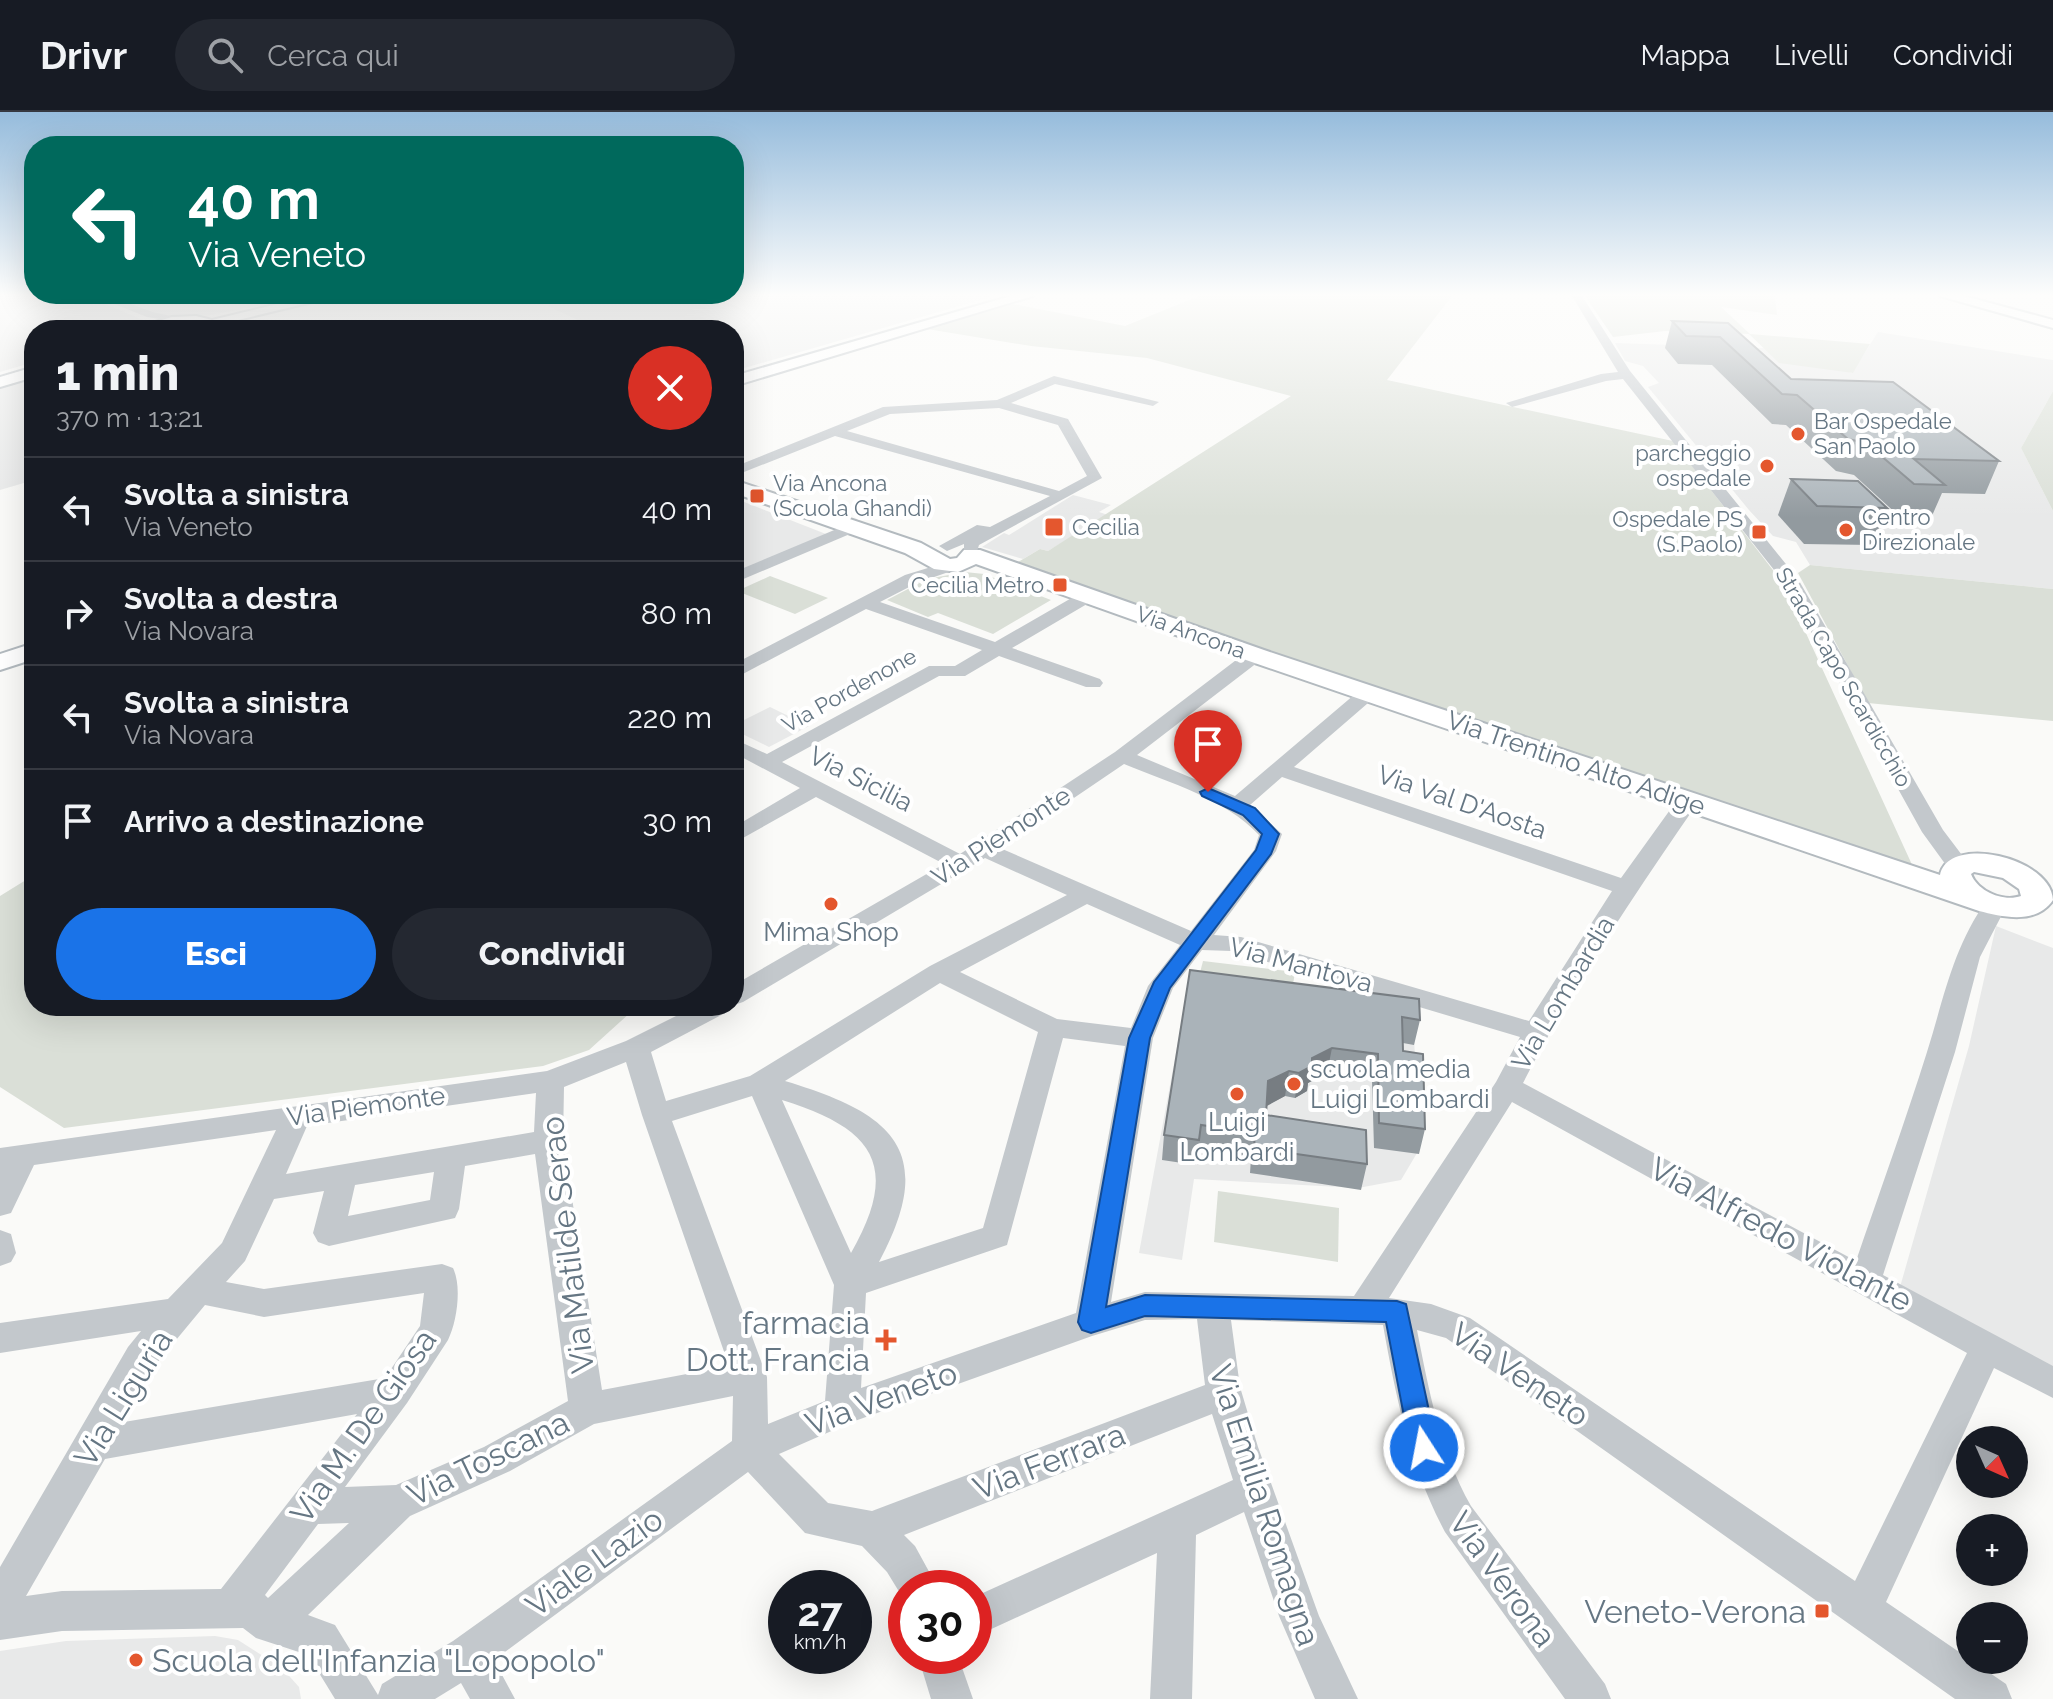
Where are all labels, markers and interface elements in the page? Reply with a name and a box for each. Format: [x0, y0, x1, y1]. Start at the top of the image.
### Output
search box [175, 19, 735, 91]
text: Drivr [40, 33, 127, 78]
icon: search [203, 33, 247, 77]
text: Cerca qui [267, 38, 399, 73]
text: Mappa [1641, 39, 1730, 72]
text: Livelli [1774, 39, 1849, 72]
text: Condividi [1893, 39, 2013, 72]
text: 40 m [188, 166, 320, 232]
icon: left [56, 168, 160, 272]
text: Via Veneto [188, 233, 366, 275]
text: 1 min [56, 345, 179, 401]
button: close [628, 346, 712, 430]
text: 370 m · 13:21 [56, 403, 203, 433]
place label: Bar Ospedale San Paolo [1814, 408, 1952, 459]
marker: Bar Ospedale San Paolo [1789, 425, 1807, 443]
place label: parcheggio ospedale [1635, 440, 1751, 491]
marker: parcheggio ospedale [1758, 457, 1776, 475]
place label: Via Ancona (Scuola Ghandi) [773, 470, 932, 521]
text: Svolta a sinistra [124, 477, 349, 512]
icon: left [56, 487, 100, 531]
marker: Via Ancona (Scuola Ghandi) [748, 487, 766, 505]
text: 40 m [642, 492, 712, 527]
place label: Centro Direzionale [1862, 504, 1975, 555]
place label: Ospedale PS (S.Paolo) [1612, 506, 1743, 557]
text: Via Veneto [124, 512, 253, 542]
place label: Cecilia [1072, 514, 1140, 540]
marker: Cecilia [1043, 516, 1065, 538]
marker: Centro Direzionale [1837, 521, 1855, 539]
marker: Ospedale PS (S.Paolo) [1750, 523, 1768, 541]
street label: Strada Capo Scardicchio [1771, 563, 1917, 791]
place label: Cecilia Metro [911, 572, 1044, 598]
marker: Cecilia Metro [1051, 576, 1069, 594]
text: Svolta a destra [124, 581, 338, 616]
icon: right [56, 591, 100, 635]
text: 80 m [641, 596, 712, 631]
street label: Via Ancona [1133, 600, 1249, 664]
text: Via Novara [124, 616, 254, 646]
street label: Via Pordenone [777, 642, 921, 738]
text: Svolta a sinistra [124, 685, 349, 720]
icon: left [56, 695, 100, 739]
text: 220 m [627, 700, 712, 735]
street label: Via Trentino Alto Adige [1443, 705, 1709, 821]
pin [1174, 710, 1242, 792]
text: Via Novara [124, 720, 254, 750]
icon: arrive [1186, 722, 1230, 766]
street label: Via Sicilia [804, 740, 918, 818]
street label: Via Val D'Aosta [1374, 759, 1550, 845]
street label: Via Piemonte [926, 780, 1076, 892]
icon: arrive [56, 799, 100, 843]
text: Arrivo a destinazione [124, 804, 424, 839]
text: 30 m [642, 804, 712, 839]
marker: Mima Shop [822, 895, 840, 913]
button: Esci [56, 908, 376, 1000]
button: Condividi [392, 908, 712, 1000]
street label: Via Lombardia [1506, 911, 1620, 1075]
place label: Mima Shop [763, 917, 899, 947]
street label: Via Mantova [1226, 931, 1376, 999]
place label: scuola media Luigi Lombardi [1310, 1054, 1490, 1114]
marker: scuola media Luigi Lombardi [1285, 1075, 1303, 1093]
street label: Via Piemonte [285, 1080, 447, 1132]
marker: Luigi Lombardi [1228, 1085, 1246, 1103]
place label: Luigi Lombardi [1179, 1107, 1295, 1167]
street label: Via Matilde Serao [533, 1114, 601, 1376]
street label: Via Alfredo Violante [1644, 1149, 1918, 1319]
place label: farmacia Dott. Francia [686, 1304, 870, 1378]
street label: Via Veneto [1444, 1314, 1596, 1434]
street label: Via M. De Giosa [282, 1322, 444, 1530]
street label: Via Liguria [66, 1323, 180, 1473]
marker: farmacia Dott. Francia [877, 1331, 895, 1349]
street label: Via Veneto [800, 1354, 962, 1442]
street label: Via Emilia Romagna [1202, 1360, 1328, 1650]
street label: Via Toscana [401, 1403, 575, 1513]
position arrow [1382, 1406, 1466, 1490]
street label: Via Ferrara [968, 1415, 1130, 1507]
north arrow [1956, 1426, 2028, 1498]
map controls [1956, 1426, 2028, 1674]
street label: Viale Lazio [519, 1500, 669, 1624]
street label: Via Verona [1442, 1504, 1564, 1654]
button: + [1956, 1514, 2028, 1586]
speed limit sign: 30 [888, 1570, 992, 1674]
text: 27 [797, 1588, 842, 1635]
place label: Veneto-Verona [1584, 1593, 1806, 1630]
marker: Veneto-Verona [1813, 1602, 1831, 1620]
button: − [1956, 1602, 2028, 1674]
text: km/h [794, 1630, 846, 1654]
place label: Scuola dell'Infanzia "Lopopolo" [152, 1642, 605, 1679]
marker: Scuola dell'Infanzia "Lopopolo" [127, 1651, 145, 1669]

